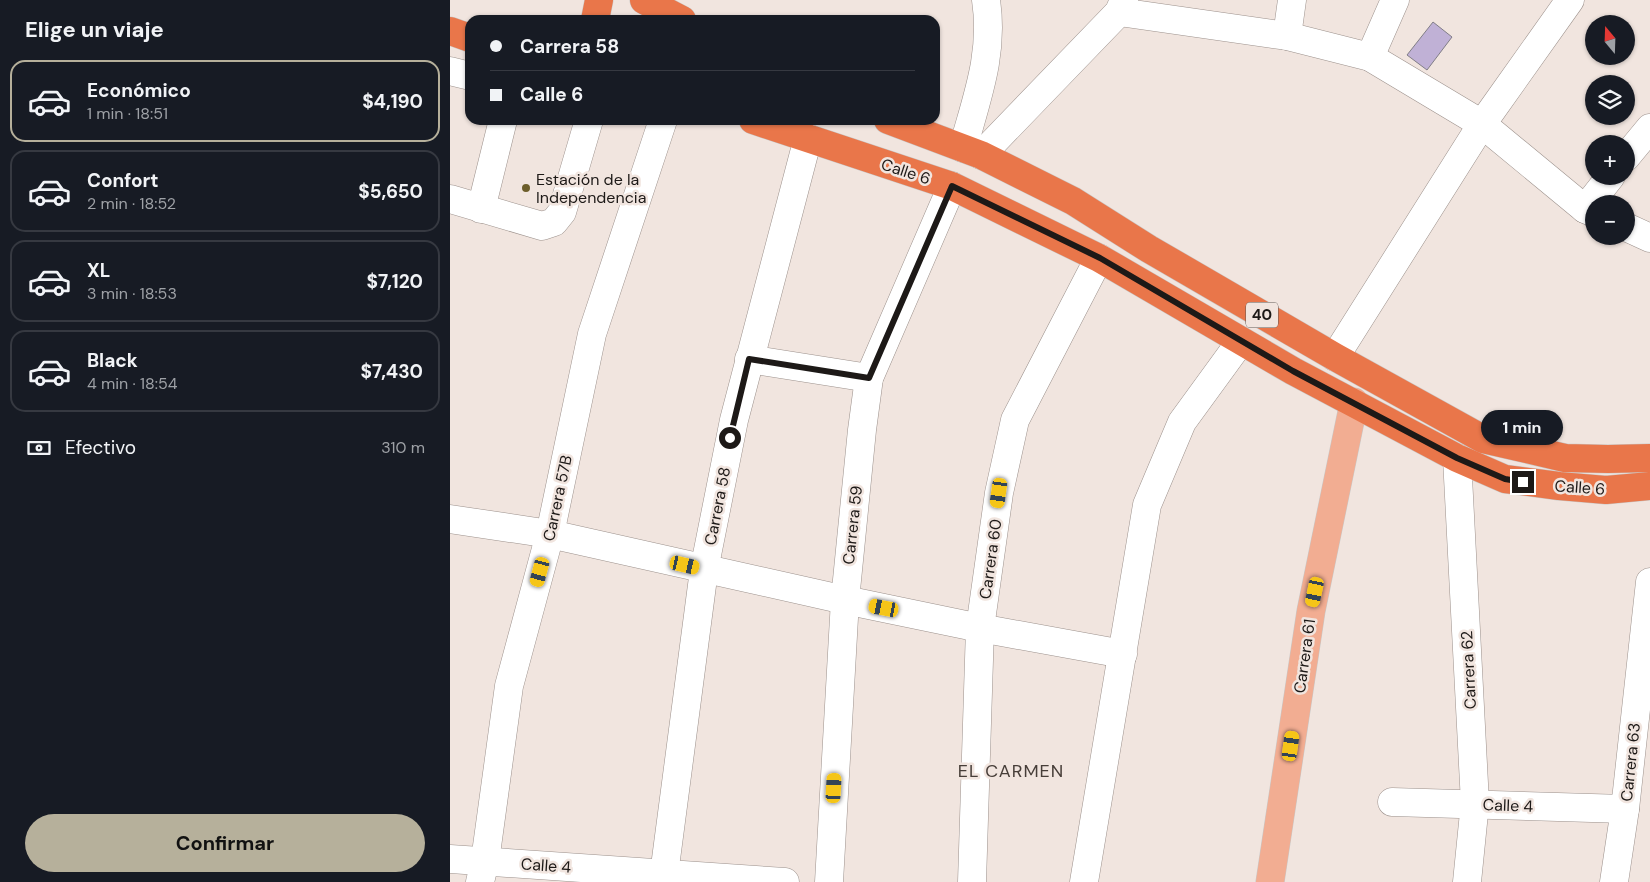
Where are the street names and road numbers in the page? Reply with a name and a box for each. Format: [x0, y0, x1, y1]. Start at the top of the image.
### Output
street label: Calle 6 [878, 154, 933, 189]
road number: 40 [1246, 302, 1278, 328]
street label: Carrera 57B [538, 453, 577, 543]
street label: Carrera 58 [700, 465, 735, 547]
street label: Calle 6 [1554, 475, 1606, 500]
street label: Carrera 59 [838, 485, 867, 565]
street label: Carrera 60 [974, 518, 1007, 600]
street label: Carrera 61 [1289, 618, 1320, 695]
street label: Carrera 62 [1456, 630, 1481, 710]
street label: Carrera 63 [1616, 722, 1645, 803]
street label: Calle 4 [1482, 794, 1534, 817]
street label: Calle 4 [520, 853, 572, 878]

